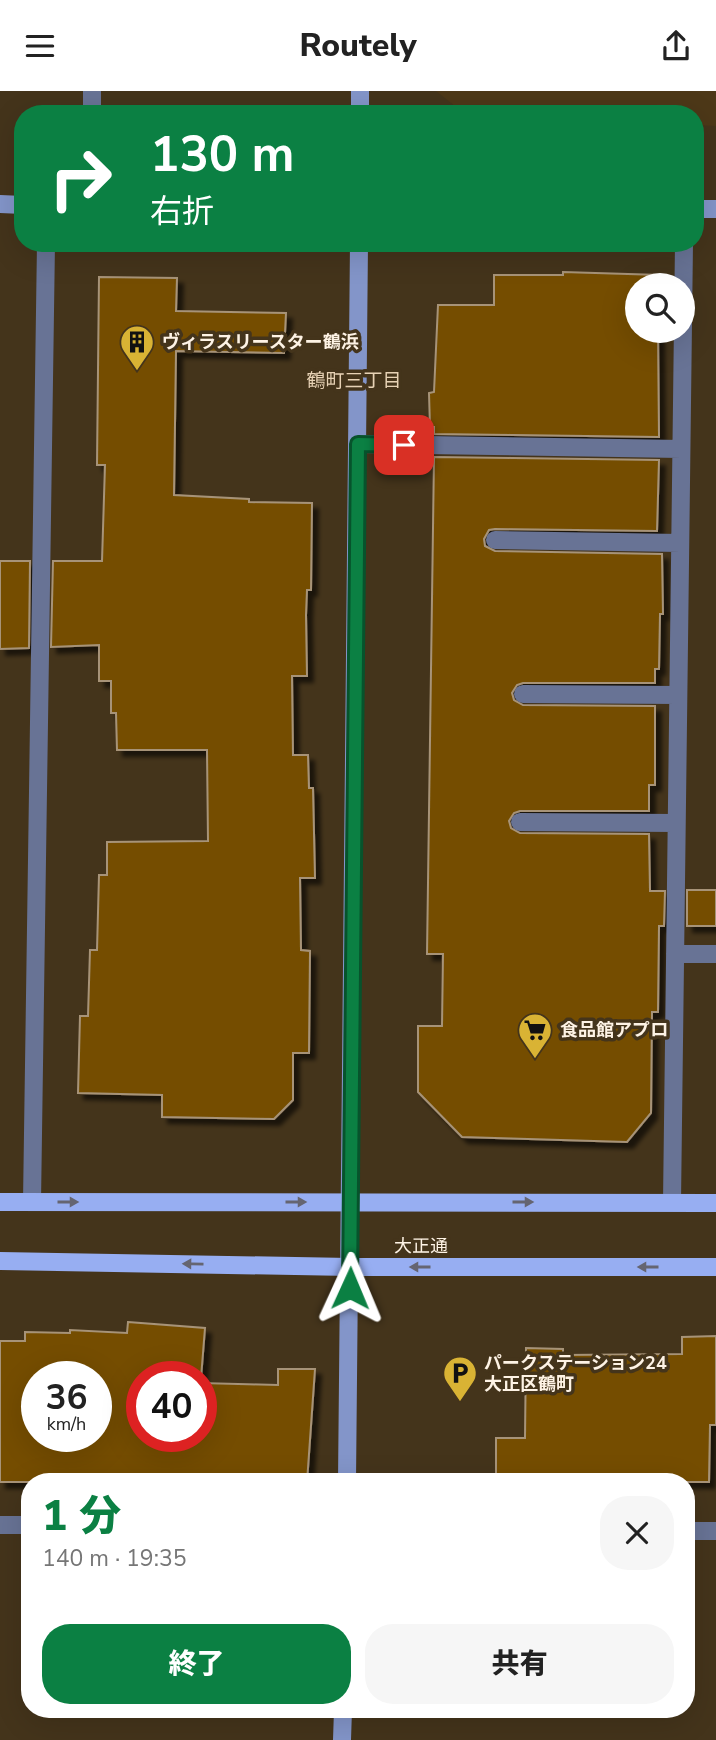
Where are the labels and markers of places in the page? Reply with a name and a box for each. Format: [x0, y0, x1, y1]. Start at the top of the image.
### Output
building icon: ヴィラスリースター鶴浜 [118, 323, 156, 372]
place label: ヴィラスリースター鶴浜 [162, 330, 359, 354]
pin [374, 415, 434, 475]
supermarket icon: 食品館アプロ [516, 1011, 554, 1060]
place label: 食品館アプロ [560, 1018, 668, 1042]
place label: パークステーション24 大正区鶴町 [484, 1351, 667, 1396]
parking icon: パークステーション24 大正区鶴町 [441, 1354, 479, 1403]

